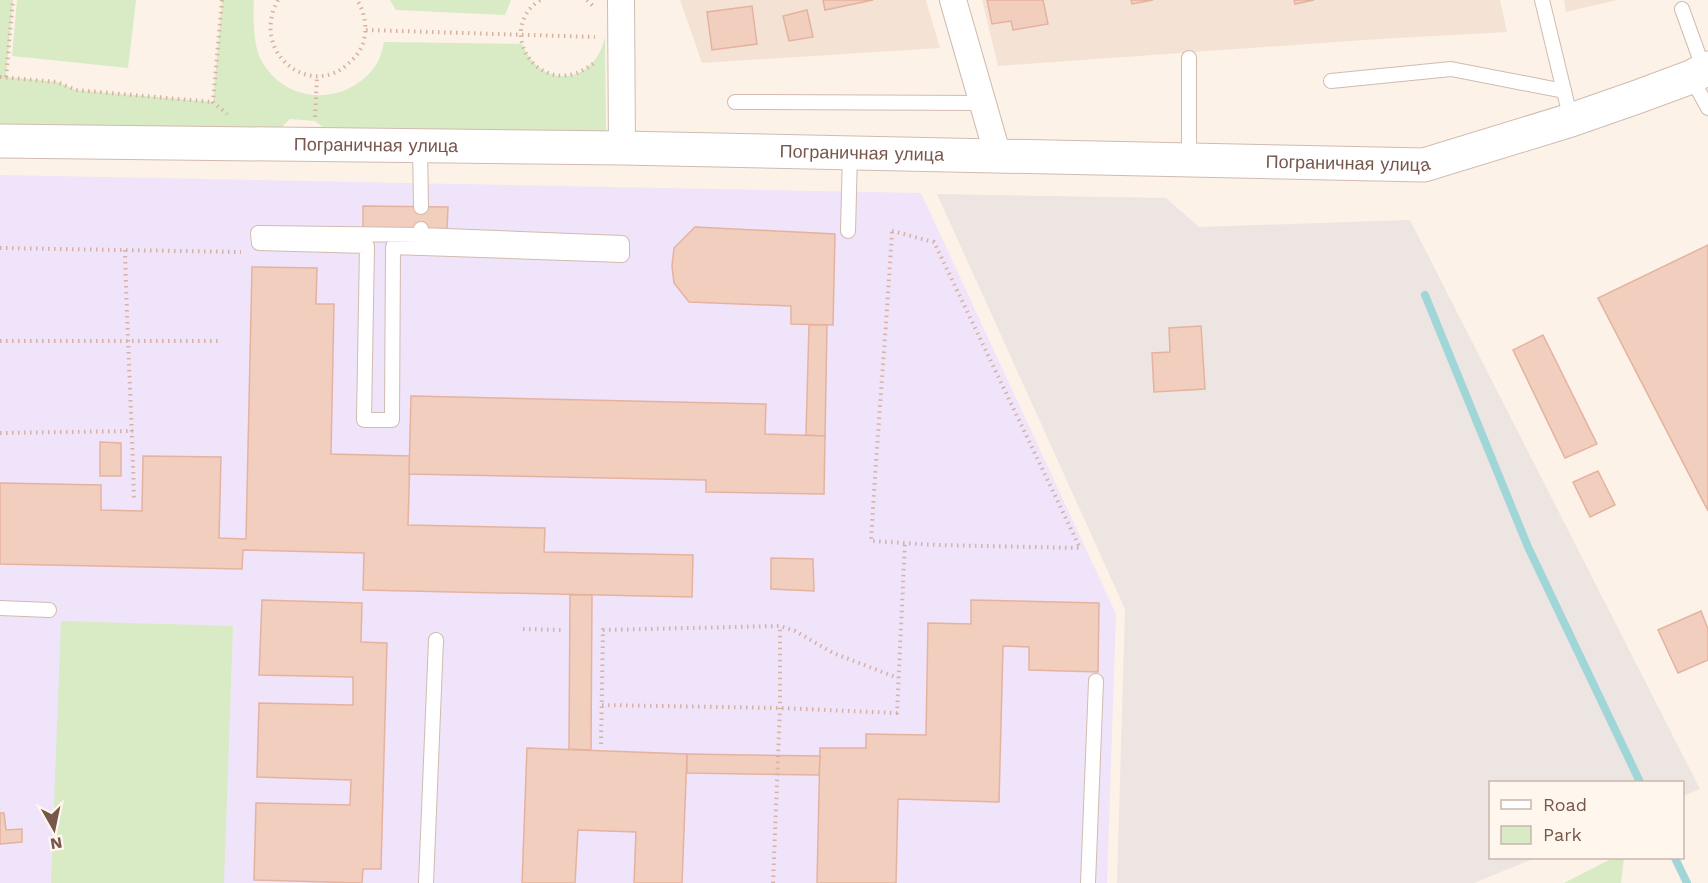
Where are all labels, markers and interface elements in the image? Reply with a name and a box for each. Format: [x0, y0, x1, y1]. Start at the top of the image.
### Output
street label: Пограничная улица [294, 133, 459, 156]
street label: Пограничная улица [780, 140, 945, 165]
street label: Пограничная улица [1265, 151, 1434, 176]
legend [1489, 781, 1684, 859]
text: Road [1543, 794, 1587, 815]
north arrow [24, 799, 84, 859]
text: Park [1543, 824, 1582, 845]
text: N [49, 833, 64, 854]

